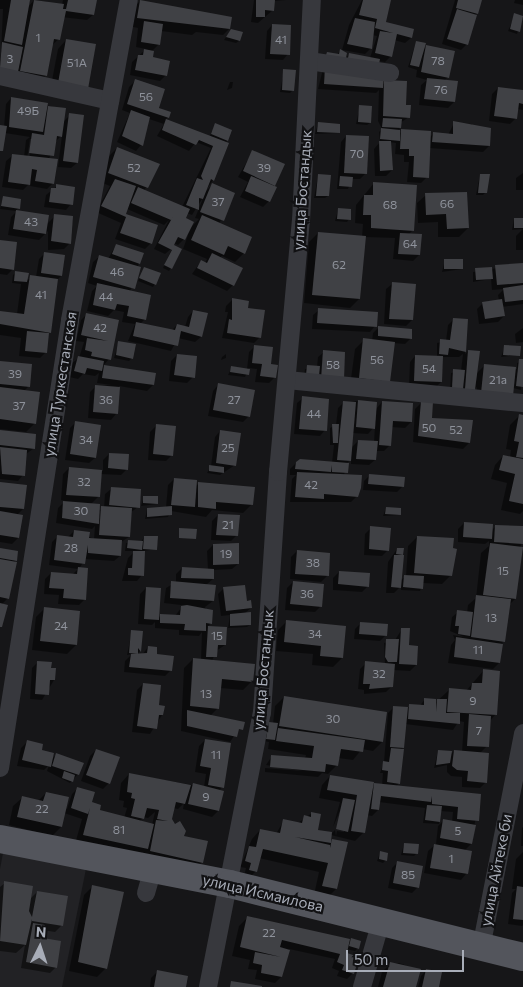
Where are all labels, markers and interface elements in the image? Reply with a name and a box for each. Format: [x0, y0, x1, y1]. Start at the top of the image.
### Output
house number: 1 [35, 31, 41, 45]
house number: 41 [275, 33, 287, 47]
house number: 3 [7, 52, 13, 66]
house number: 78 [431, 54, 445, 68]
house number: 51А [67, 56, 87, 70]
house number: 76 [434, 83, 448, 97]
house number: 56 [139, 90, 153, 104]
house number: 49Б [17, 104, 39, 118]
street label: улица Бостандык [289, 129, 315, 251]
house number: 70 [350, 147, 364, 161]
house number: 52 [127, 161, 141, 175]
house number: 39 [257, 161, 271, 175]
house number: 37 [211, 195, 225, 209]
house number: 66 [440, 197, 454, 211]
house number: 68 [383, 198, 397, 212]
house number: 43 [24, 215, 38, 229]
house number: 64 [403, 237, 417, 251]
house number: 62 [332, 258, 346, 272]
house number: 46 [110, 265, 124, 279]
house number: 41 [35, 288, 47, 302]
house number: 44 [99, 290, 113, 304]
street label: улица Туркестанская [40, 310, 80, 458]
house number: 42 [93, 321, 107, 335]
house number: 56 [370, 353, 384, 367]
house number: 58 [326, 358, 340, 372]
house number: 54 [422, 362, 436, 376]
house number: 39 [8, 367, 22, 381]
house number: 21а [489, 373, 507, 387]
house number: 36 [99, 393, 113, 407]
house number: 27 [228, 393, 240, 407]
house number: 37 [12, 399, 26, 413]
house number: 44 [307, 407, 321, 421]
house number: 50 [422, 421, 436, 435]
house number: 52 [449, 423, 463, 437]
house number: 34 [79, 433, 93, 447]
house number: 25 [221, 441, 235, 455]
house number: 32 [77, 475, 91, 489]
house number: 42 [304, 478, 318, 492]
house number: 30 [74, 504, 88, 518]
house number: 21 [222, 518, 234, 532]
house number: 28 [64, 541, 78, 555]
house number: 19 [220, 547, 232, 561]
house number: 38 [306, 556, 320, 570]
house number: 15 [497, 564, 509, 578]
house number: 36 [300, 587, 314, 601]
street label: улица Бостандык [249, 609, 277, 731]
house number: 13 [485, 611, 497, 625]
house number: 24 [54, 619, 68, 633]
house number: 34 [308, 627, 322, 641]
house number: 15 [211, 629, 223, 643]
house number: 11 [473, 643, 483, 657]
house number: 32 [372, 667, 386, 681]
house number: 13 [200, 687, 212, 701]
house number: 9 [469, 694, 477, 708]
house number: 30 [326, 712, 340, 726]
house number: 7 [476, 724, 482, 738]
house number: 11 [211, 748, 221, 762]
house number: 9 [202, 790, 210, 804]
house number: 22 [35, 802, 49, 816]
street label: улица Айтеке би [476, 812, 516, 928]
house number: 81 [113, 823, 125, 837]
house number: 5 [455, 824, 461, 838]
house number: 1 [448, 852, 454, 866]
house number: 85 [401, 868, 415, 882]
street label: улица Исмаилова [201, 870, 325, 916]
north arrow [15, 922, 65, 972]
text: N [35, 923, 47, 940]
house number: 22 [262, 926, 276, 940]
scale bar [348, 940, 466, 972]
text: 50 m [354, 950, 388, 968]

